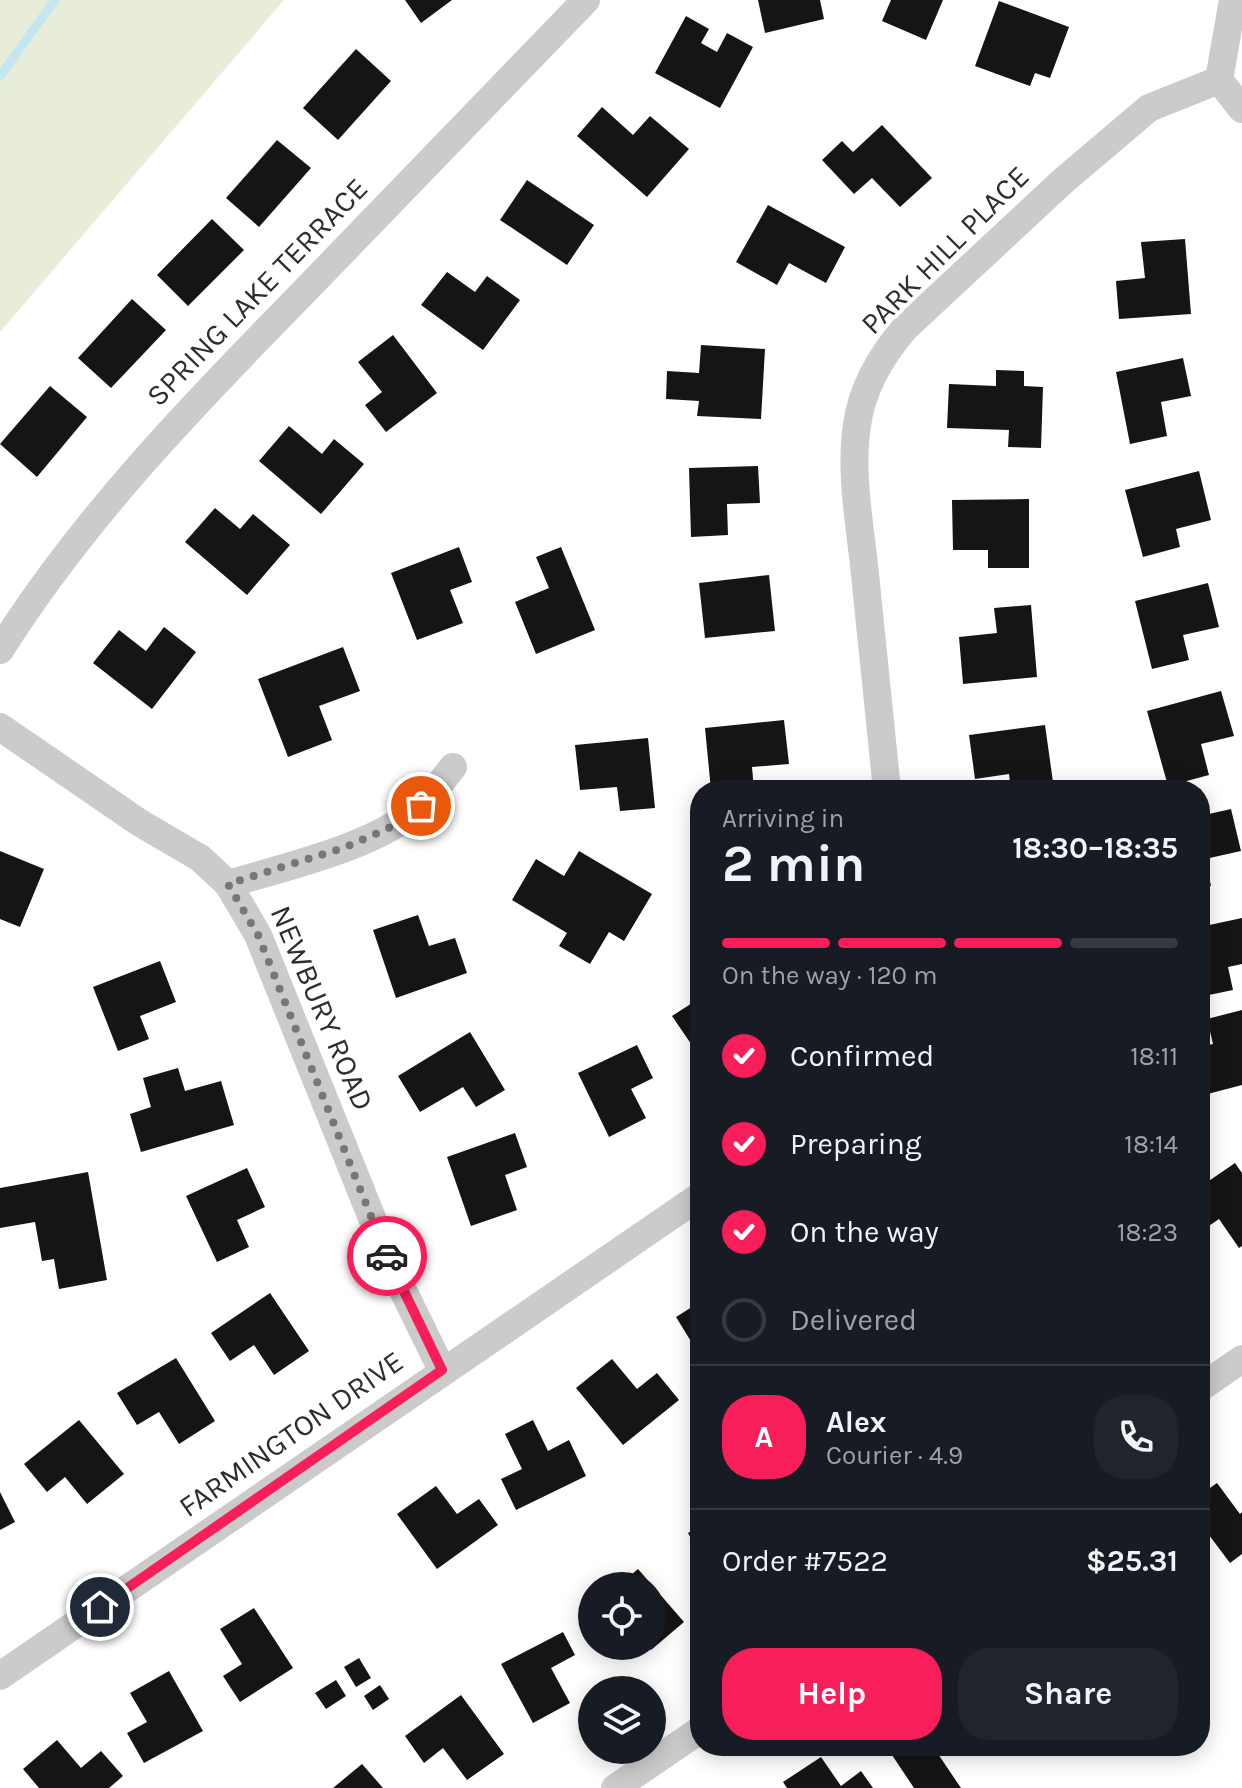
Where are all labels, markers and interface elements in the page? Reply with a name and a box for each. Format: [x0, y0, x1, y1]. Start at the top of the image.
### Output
street label: PARK HILL PLACE [853, 158, 1037, 342]
street label: SPRING LAKE TERRACE [139, 170, 375, 414]
pin [387, 772, 455, 840]
icon: bag [399, 784, 443, 828]
text: Arriving in [722, 803, 844, 834]
text: 18:30–18:35 [1012, 830, 1178, 866]
text: 2 min [722, 833, 865, 894]
street label: NEWBURY ROAD [263, 900, 381, 1116]
text: On the way · 120 m [722, 960, 937, 991]
icon: check [722, 1034, 766, 1078]
text: Confirmed [790, 1038, 934, 1074]
text: 18:11 [1130, 1041, 1178, 1072]
icon: check [722, 1122, 766, 1166]
text: Preparing [790, 1126, 922, 1162]
text: 18:14 [1124, 1129, 1178, 1160]
icon: check [722, 1210, 766, 1254]
text: On the way [790, 1214, 939, 1250]
courier [347, 1216, 427, 1296]
text: 18:23 [1117, 1217, 1178, 1248]
icon: car [365, 1234, 409, 1278]
text: Delivered [790, 1302, 917, 1338]
street label: FARMINGTON DRIVE [172, 1343, 410, 1525]
button: phone [1094, 1395, 1178, 1479]
text: Alex [826, 1404, 886, 1440]
text: A [755, 1419, 773, 1455]
text: Courier · 4.9 [826, 1440, 963, 1471]
text: Order #7522 [722, 1543, 888, 1579]
text: $25.31 [1086, 1543, 1178, 1579]
map controls [578, 1572, 666, 1764]
button: locate [578, 1572, 666, 1660]
pin [66, 1573, 134, 1641]
icon: home [78, 1585, 122, 1629]
button: Help [722, 1648, 942, 1740]
button: Share [958, 1648, 1178, 1740]
button: layers [578, 1676, 666, 1764]

